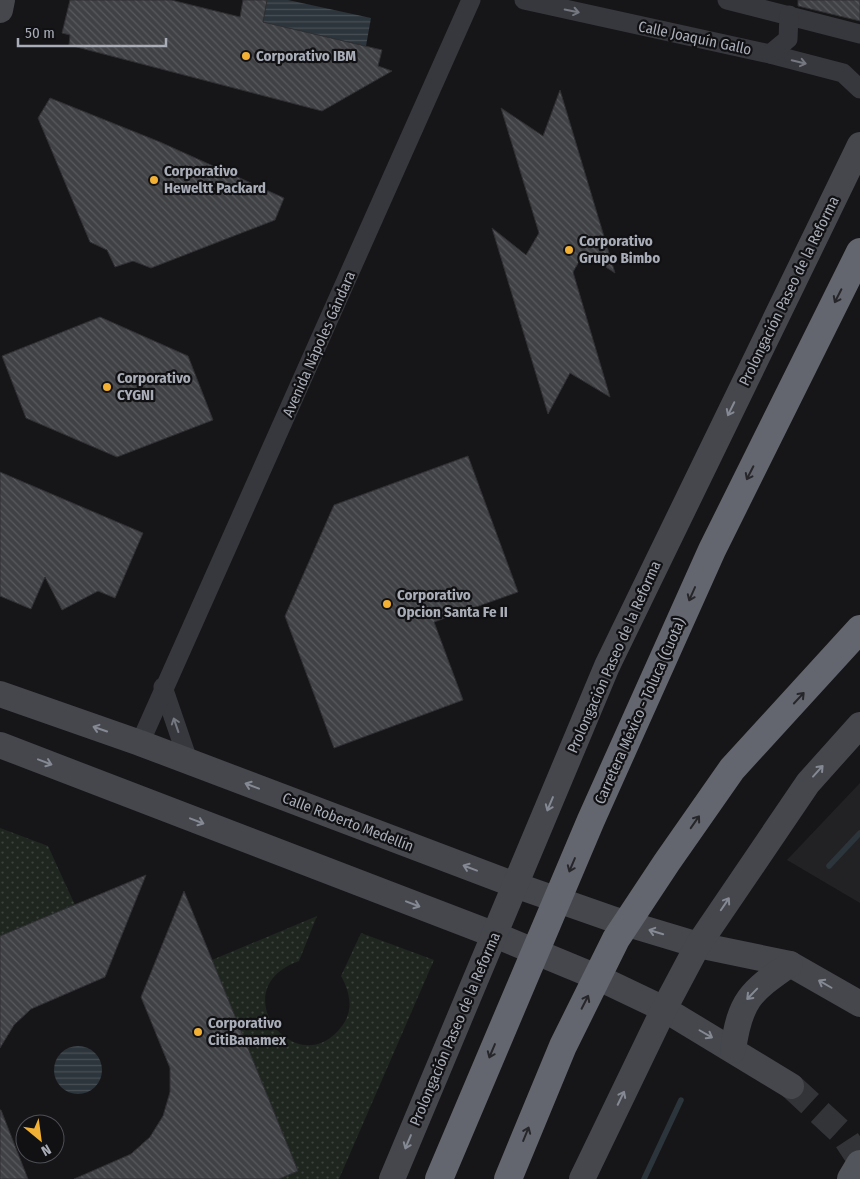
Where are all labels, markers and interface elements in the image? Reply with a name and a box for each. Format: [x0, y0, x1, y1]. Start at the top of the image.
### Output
one-way arrow [563, 6, 579, 16]
scale bar [18, 15, 165, 47]
street label: Calle Joaquín Gallo [637, 17, 753, 59]
text: 50 m [25, 24, 55, 42]
place label: Corporativo IBM [256, 47, 356, 65]
marker: Corporativo IBM [240, 50, 252, 62]
one-way arrow [790, 57, 806, 67]
place label: Corporativo Heweltt Packard [164, 162, 266, 197]
marker: Corporativo Heweltt Packard [148, 174, 160, 186]
street label: Prolongación Paseo de la Reforma [735, 193, 843, 389]
place label: Corporativo Grupo Bimbo [579, 232, 660, 267]
marker: Corporativo Grupo Bimbo [563, 244, 575, 256]
street label: Avenida Nápoles Gándara [279, 268, 359, 420]
one-way arrow [833, 288, 842, 303]
place label: Corporativo CYGNI [117, 369, 191, 404]
marker: Corporativo CYGNI [101, 381, 113, 393]
one-way arrow [726, 401, 735, 416]
one-way arrow [745, 465, 754, 480]
street label: Prolongación Paseo de la Reforma [563, 558, 665, 756]
place label: Corporativo Opcion Santa Fe II [397, 586, 508, 621]
one-way arrow [686, 586, 696, 601]
marker: Corporativo Opcion Santa Fe II [381, 598, 393, 610]
street label: Carretera México - Toluca (Cuota) [591, 615, 689, 807]
one-way arrow [793, 691, 805, 704]
one-way arrow [171, 718, 180, 733]
one-way arrow [93, 724, 108, 733]
one-way arrow [37, 758, 53, 767]
one-way arrow [812, 765, 824, 778]
one-way arrow [245, 781, 260, 790]
street label: Calle Roberto Medellín [280, 789, 416, 855]
one-way arrow [544, 796, 554, 811]
one-way arrow [690, 815, 700, 829]
one-way arrow [189, 817, 204, 826]
one-way arrow [566, 857, 576, 872]
one-way arrow [463, 863, 478, 872]
one-way arrow [720, 898, 730, 912]
one-way arrow [405, 900, 420, 909]
one-way arrow [649, 927, 665, 937]
street label: Prolongación Paseo de la Reforma [406, 929, 504, 1129]
one-way arrow [818, 978, 833, 988]
one-way arrow [746, 988, 758, 1000]
one-way arrow [580, 995, 590, 1010]
place label: Corporativo CitiBanamex [208, 1014, 287, 1049]
marker: Corporativo CitiBanamex [192, 1026, 204, 1038]
one-way arrow [698, 1029, 712, 1039]
one-way arrow [487, 1043, 497, 1058]
one-way arrow [616, 1091, 626, 1106]
north arrow [15, 1114, 65, 1164]
one-way arrow [522, 1127, 531, 1142]
one-way arrow [403, 1133, 412, 1149]
text: N [38, 1140, 54, 1159]

